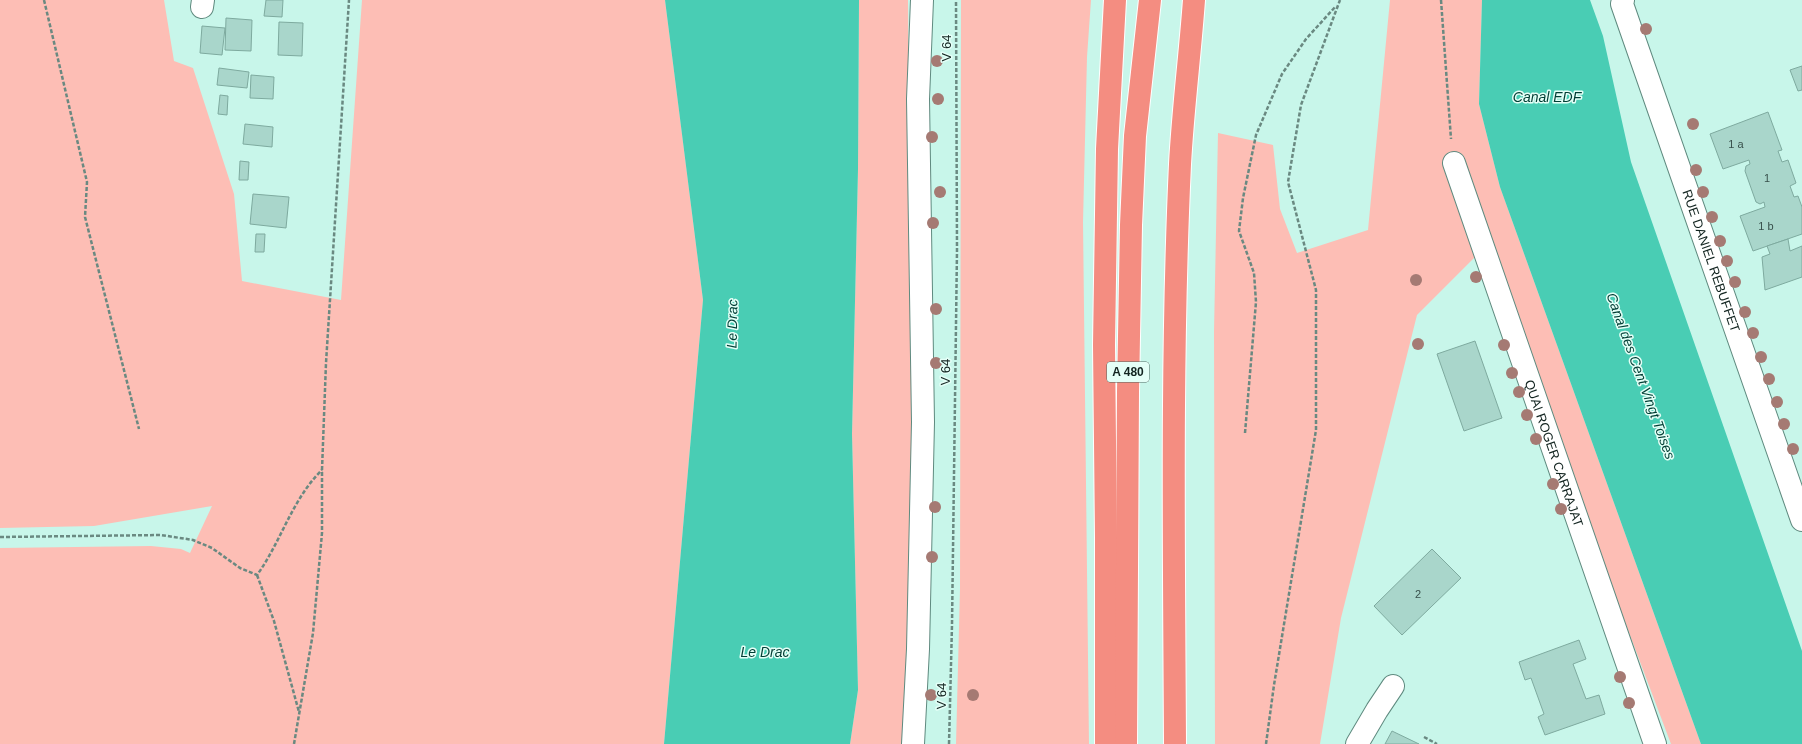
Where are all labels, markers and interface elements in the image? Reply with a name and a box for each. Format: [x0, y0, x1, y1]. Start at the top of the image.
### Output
street label: V 64 [939, 35, 954, 61]
water label: Canal EDF [1513, 89, 1583, 105]
house number: 1 a [1728, 138, 1745, 150]
house number: 1 [1764, 172, 1770, 184]
street label: RUE DANIEL REBUFFET [1679, 188, 1743, 334]
house number: 1 b [1758, 220, 1774, 232]
water label: Canal des Cent Vingt Toises [1603, 291, 1679, 461]
water label: Le Drac [724, 299, 740, 349]
street label: V 64 [938, 359, 953, 386]
road number: A 480 [1107, 362, 1149, 382]
street label: QUAI ROGER CARRAJAT [1522, 378, 1586, 529]
house number: 2 [1415, 588, 1421, 600]
water label: Le Drac [740, 644, 790, 660]
street label: V 64 [934, 683, 949, 710]

